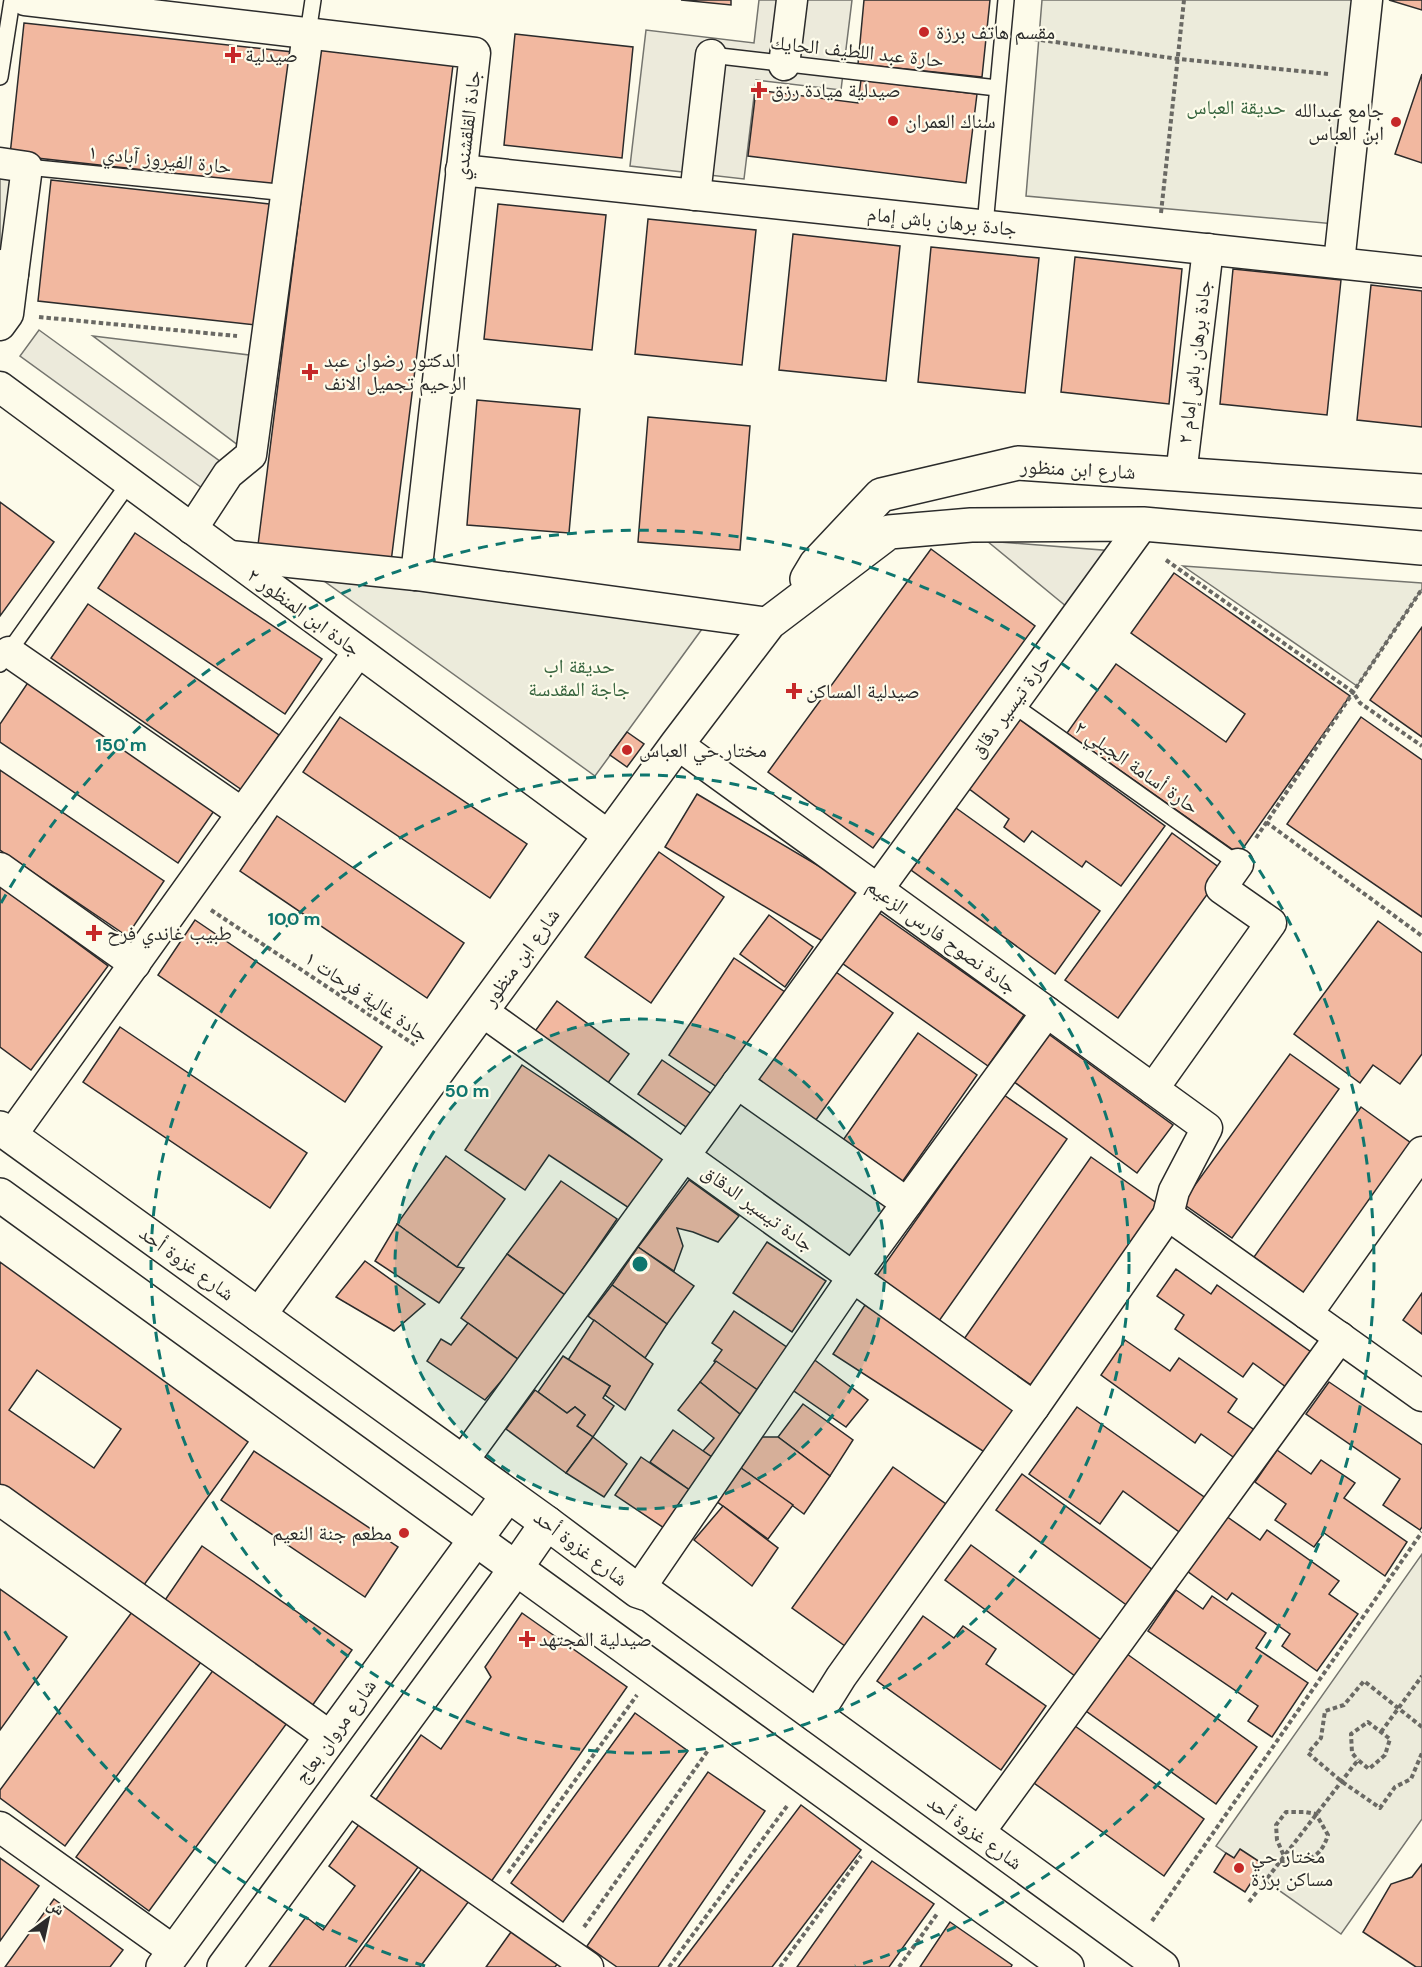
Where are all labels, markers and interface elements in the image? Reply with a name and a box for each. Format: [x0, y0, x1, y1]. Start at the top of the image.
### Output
place label: مقسم هاتف برزة [936, 19, 1055, 46]
marker: مقسم هاتف برزة [917, 25, 931, 39]
street label: حارة عبد اللطيف الحايك [769, 29, 945, 73]
place label: صيدلية [245, 42, 298, 68]
marker: صيدلية [226, 48, 240, 62]
street label: جادة القلقشندي [447, 69, 490, 181]
place label: صيدلية ميادة رزق [771, 77, 901, 103]
marker: صيدلية ميادة رزق [752, 83, 766, 97]
park label: حديقة العباس [1186, 94, 1286, 120]
place label: جامع عبدالله ابن العباس [1294, 97, 1384, 146]
place label: سناك العمران [905, 108, 996, 134]
marker: سناك العمران [886, 114, 900, 128]
marker: جامع عبدالله ابن العباس [1389, 115, 1403, 129]
street label: حارة الفيروز آبادي ١ [87, 139, 233, 183]
street label: جادة برهان باش إمام [866, 200, 1018, 243]
street label: جادة برهان باش إمام ٢ [1171, 278, 1218, 445]
place label: الدكتور رضوان عبد الرحيم تجميل الانف [324, 347, 467, 397]
marker: الدكتور رضوان عبد الرحيم تجميل الانف [301, 363, 319, 381]
street label: شارع ابن منظور [1019, 453, 1136, 485]
street label: جادة ابن المنظور ٢ [242, 562, 366, 662]
street label: حارة تيسير دقاق [964, 649, 1056, 763]
park label: حديقة اب جاجة المقدسة [528, 653, 630, 702]
place label: صيدلية المساكن [806, 678, 920, 704]
marker: صيدلية المساكن [787, 684, 801, 698]
street label: حارة أسامة الجبلي ٢ [1068, 714, 1205, 822]
text: 150 m [95, 733, 147, 757]
place label: مختار حي العباس [639, 737, 767, 766]
marker: مختار حي العباس [620, 743, 634, 757]
street label: جادة نصوح فارس الزعيم [861, 873, 1023, 1000]
street label: شارع ابن منظور [476, 903, 565, 1012]
text: 100 m [267, 907, 321, 931]
place label: طبيب غاندي فرح [107, 920, 232, 949]
marker: طبيب غاندي فرح [85, 924, 103, 942]
street label: جادة غالية فرحات ١ [300, 945, 434, 1047]
text: 50 m [444, 1079, 490, 1103]
street label: جادة تيسير الدقاق [697, 1159, 819, 1258]
street label: شارع غزوة أحد [134, 1220, 240, 1306]
centre of rings [630, 1254, 650, 1274]
street label: شارع غزوة أحد [529, 1504, 633, 1592]
place label: مطعم جنة النعيم [272, 1520, 392, 1547]
marker: مطعم جنة النعيم [397, 1526, 411, 1540]
place label: صيدلية المجتهد [539, 1626, 652, 1652]
marker: صيدلية المجتهد [520, 1632, 534, 1646]
street label: شارع مروان بعاج [288, 1673, 382, 1789]
street label: شارع غزوة أحد [922, 1789, 1028, 1875]
place label: مختار حي مساكن برزة [1251, 1843, 1333, 1892]
marker: مختار حي مساكن برزة [1232, 1861, 1246, 1875]
north arrow [18, 1889, 78, 1949]
text: ش [43, 1893, 69, 1920]

